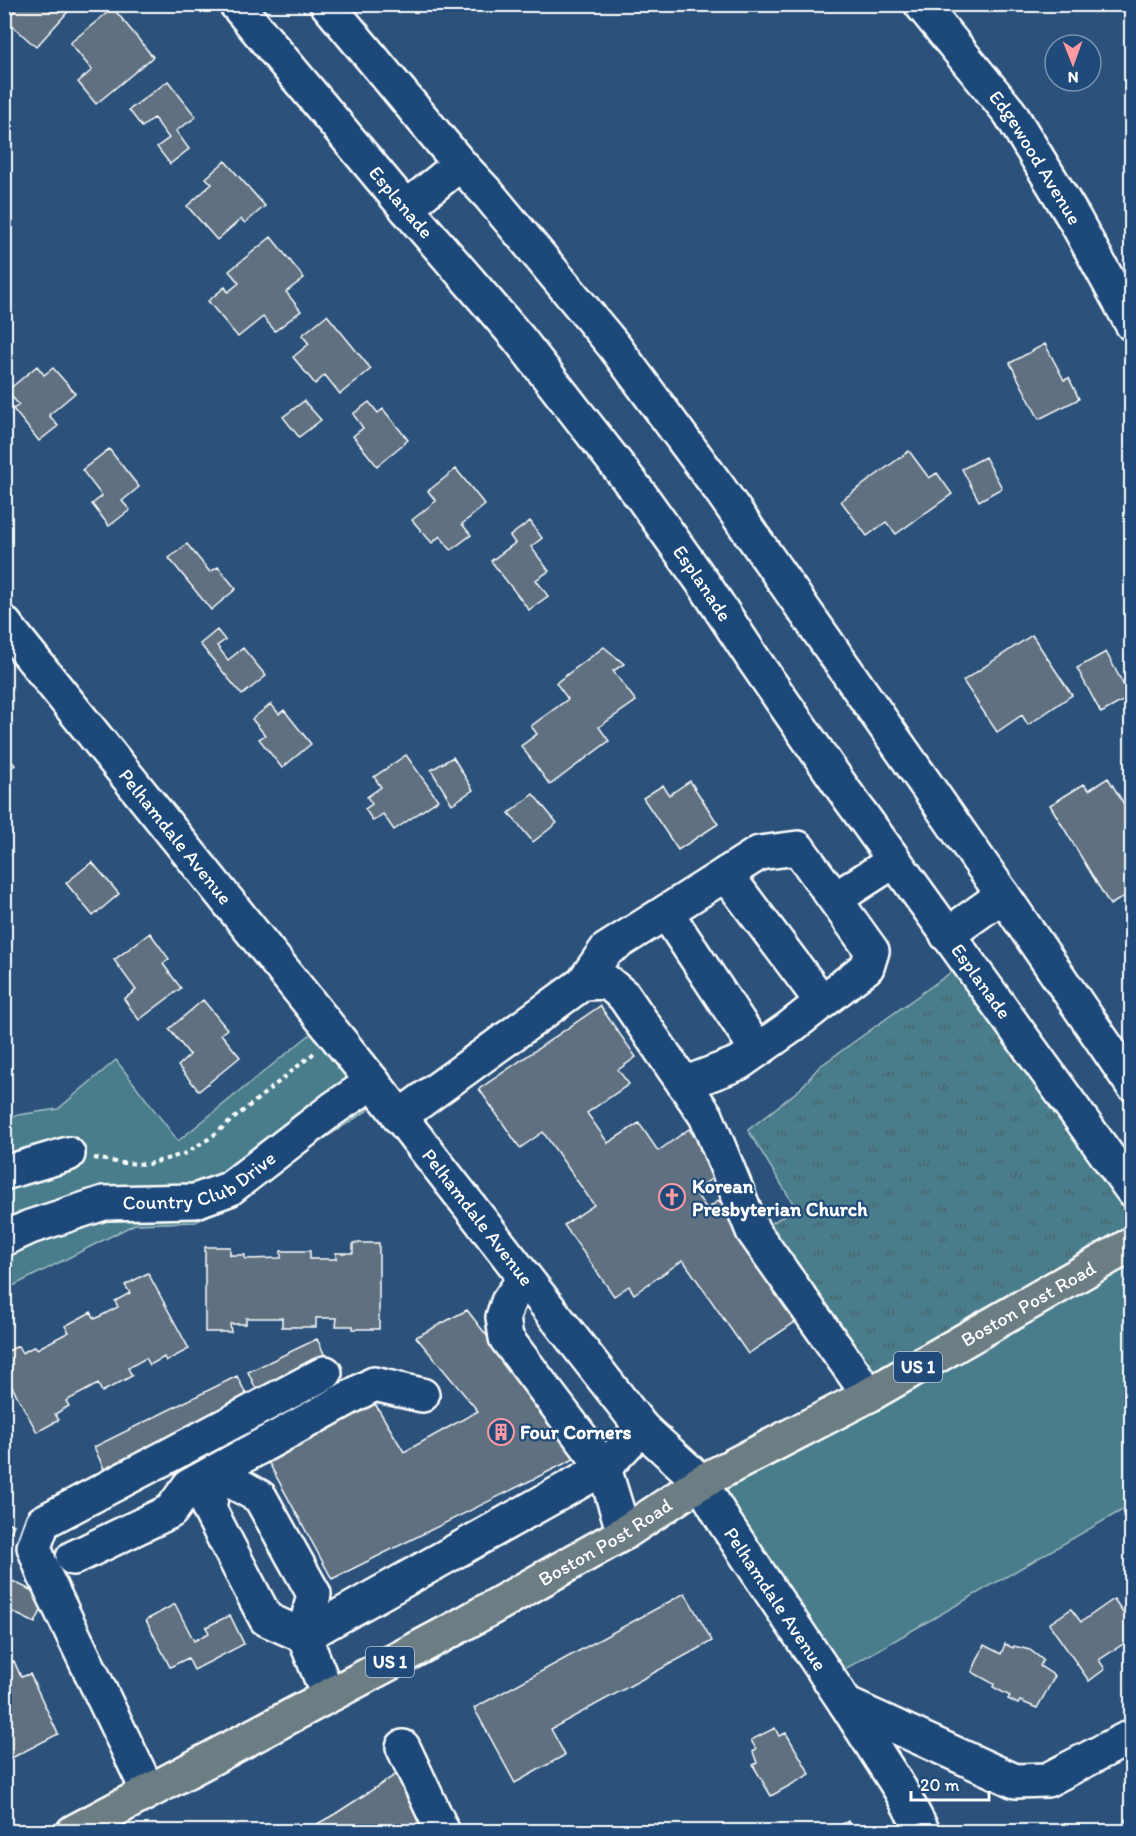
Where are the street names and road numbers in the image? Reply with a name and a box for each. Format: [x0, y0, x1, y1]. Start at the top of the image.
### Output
street label: Edgewood Avenue [984, 85, 1087, 229]
street label: Esplanade [364, 161, 439, 243]
street label: Esplanade [668, 540, 737, 626]
street label: Pelhamdale Avenue [114, 764, 238, 909]
street label: Esplanade [946, 939, 1017, 1023]
street label: Pelhamdale Avenue [417, 1143, 539, 1291]
street label: Country Club Drive [122, 1146, 280, 1215]
street label: Boston Post Road [956, 1255, 1100, 1352]
road number: US 1 [894, 1352, 942, 1382]
street label: Boston Post Road [534, 1493, 676, 1591]
street label: Pelhamdale Avenue [719, 1523, 832, 1675]
road number: US 1 [366, 1647, 414, 1677]

